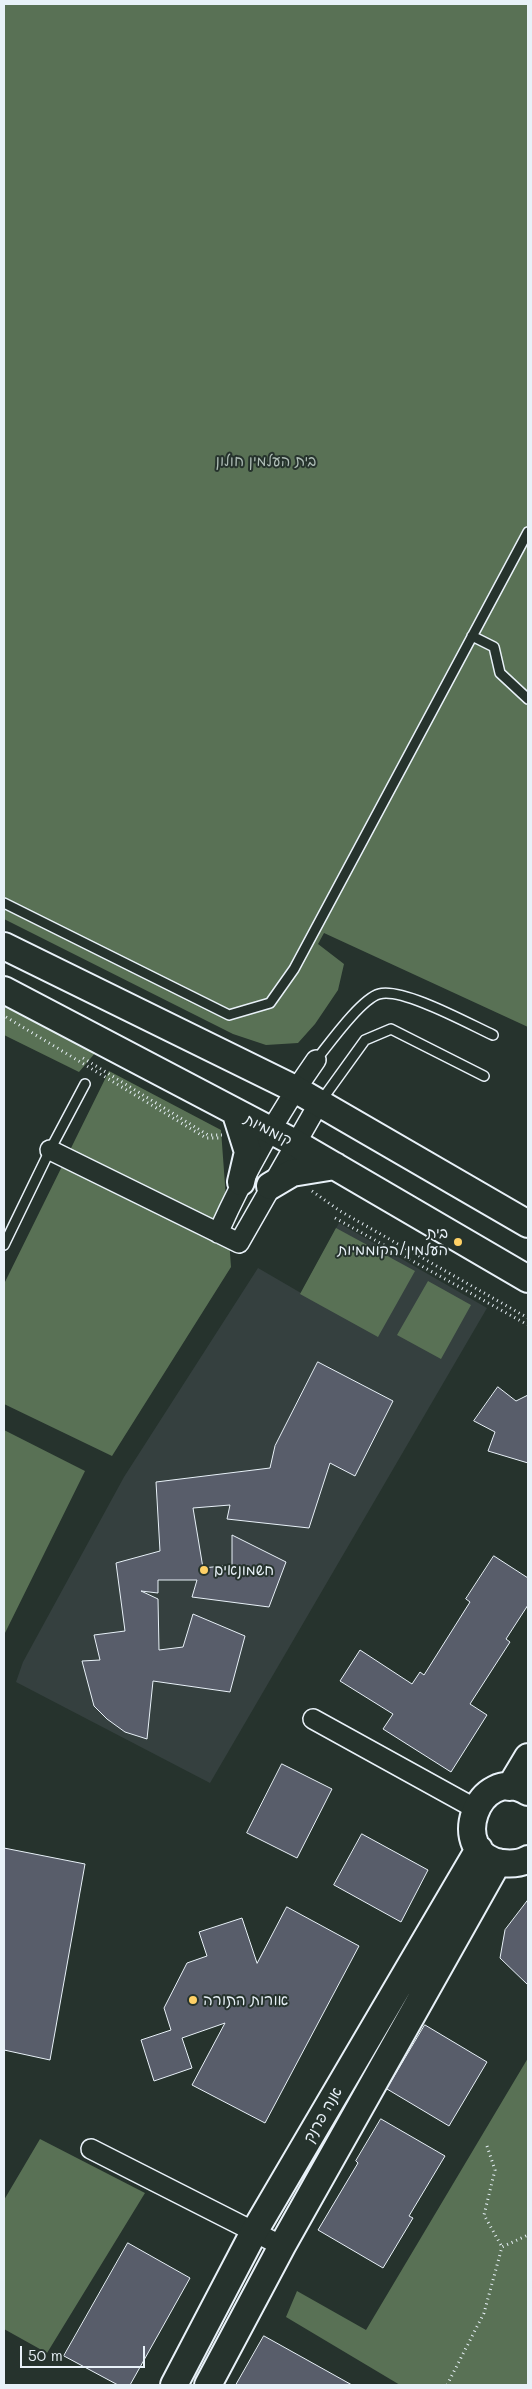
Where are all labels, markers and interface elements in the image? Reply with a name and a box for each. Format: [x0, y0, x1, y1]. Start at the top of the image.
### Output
park label: בית העלמין חולון [216, 452, 316, 470]
street label: קוממיות [241, 1110, 295, 1150]
place label: בית העלמין/הקוממיות [338, 1224, 448, 1259]
marker: בית העלמין/הקוממיות [452, 1236, 464, 1248]
place label: חשמונאים [214, 1561, 274, 1579]
marker: חשמונאים [198, 1564, 210, 1576]
place label: אורות התורה [203, 1991, 288, 2009]
marker: אורות התורה [187, 1994, 199, 2006]
street label: אנה פרנק [300, 2084, 346, 2146]
scale bar [22, 2336, 148, 2368]
text: 50 m [28, 2345, 63, 2365]

